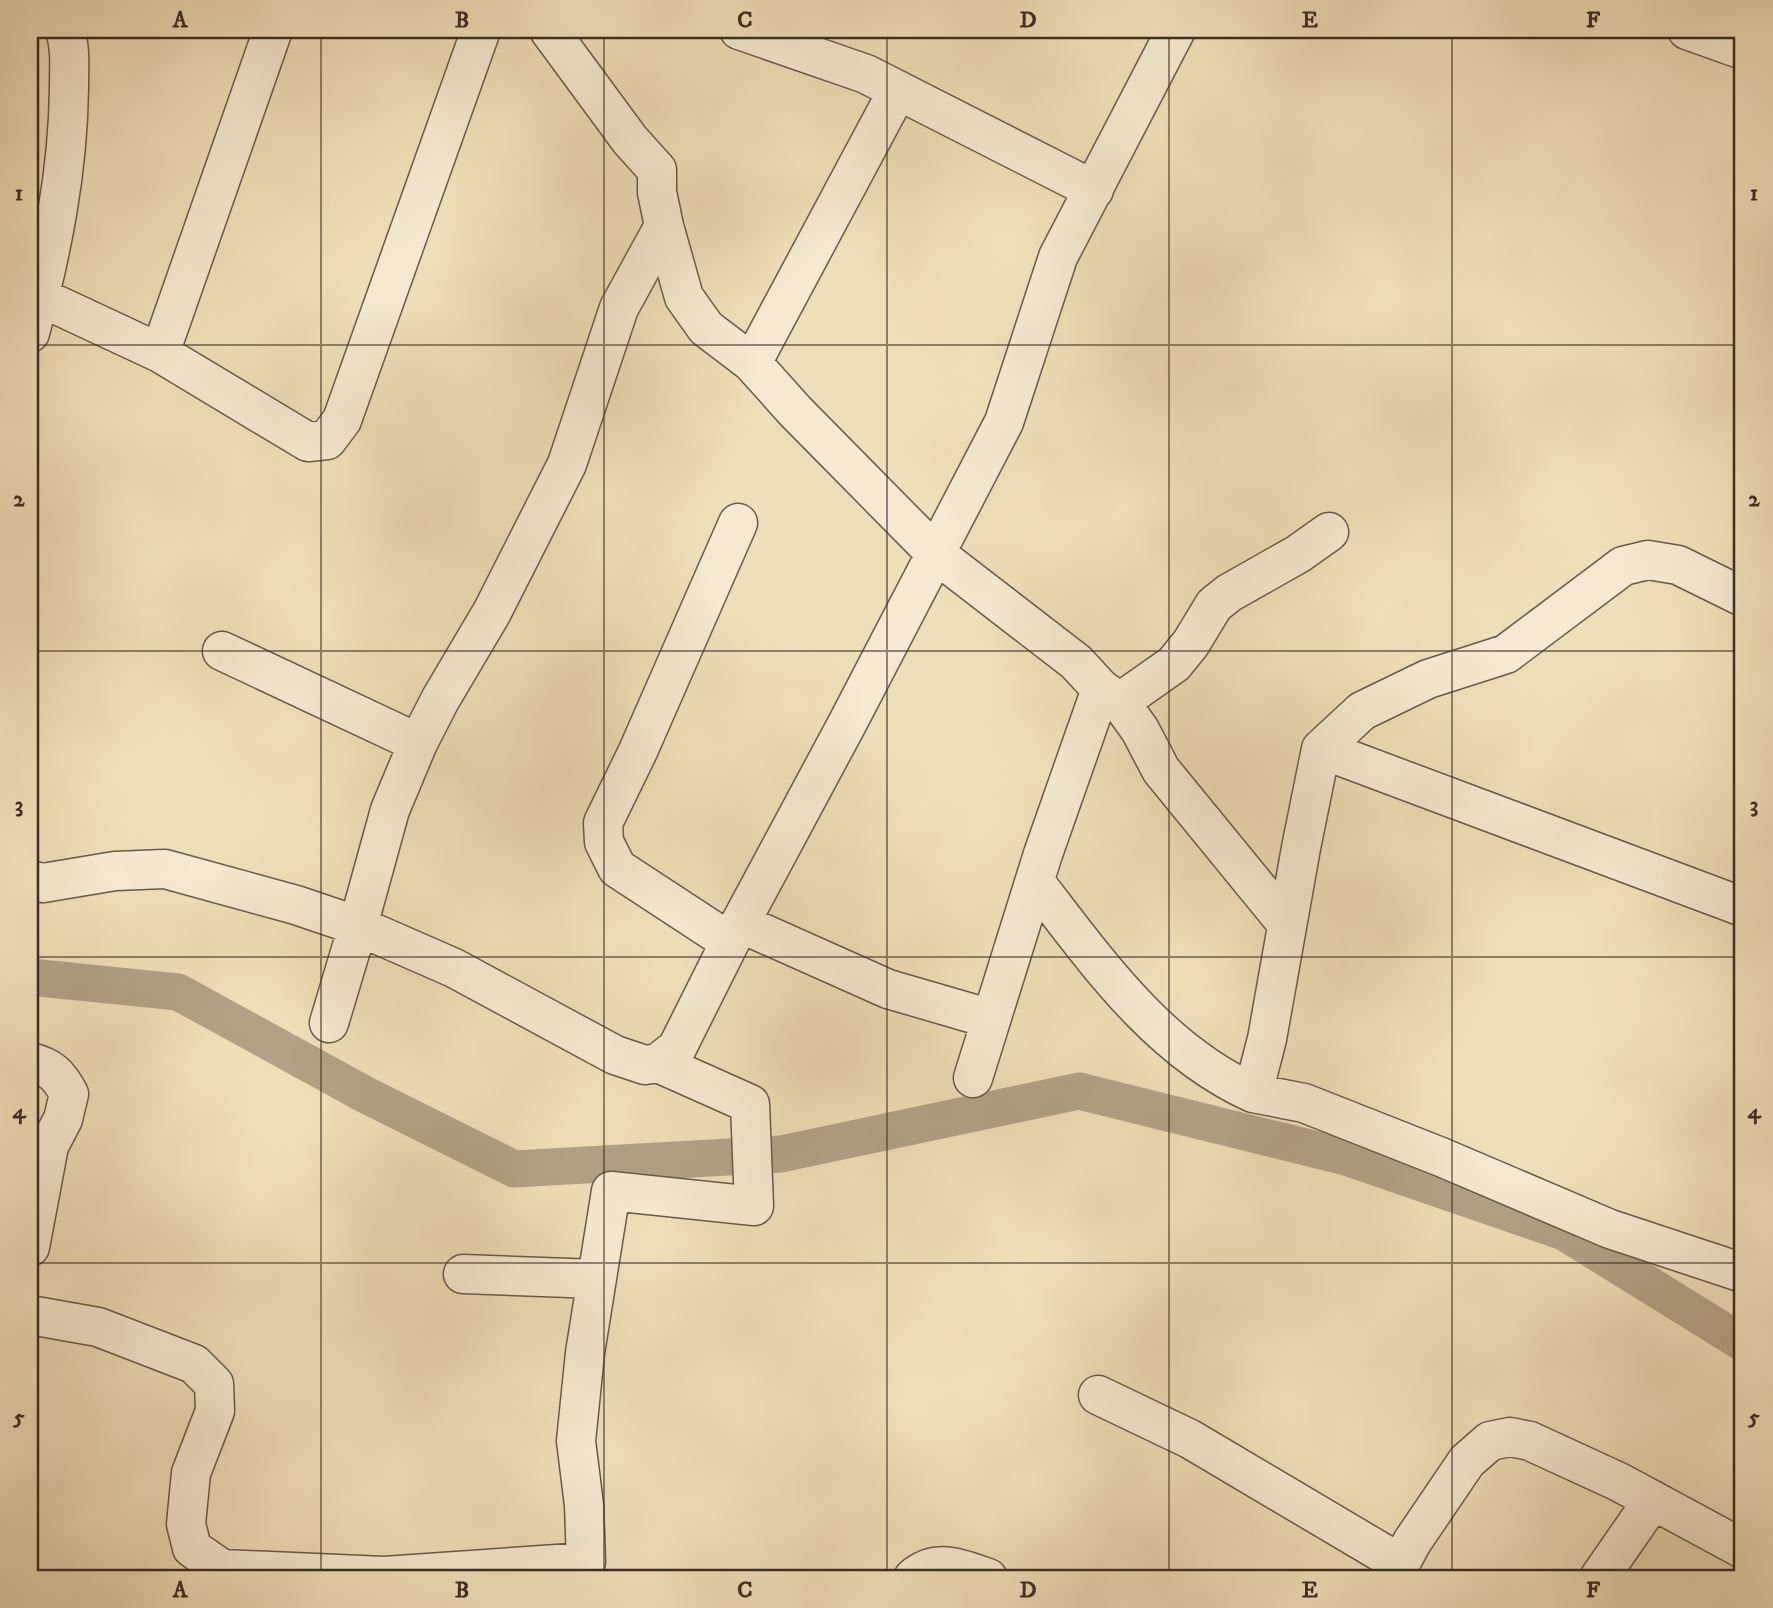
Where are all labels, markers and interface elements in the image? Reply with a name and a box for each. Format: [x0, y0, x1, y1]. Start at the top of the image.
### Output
text: A [172, 6, 189, 35]
text: B [455, 6, 469, 35]
text: C [737, 6, 753, 35]
text: D [1019, 6, 1037, 35]
text: E [1302, 6, 1318, 35]
text: F [1586, 6, 1601, 35]
text: 1 [15, 179, 23, 208]
text: 1 [1750, 179, 1758, 208]
text: 2 [13, 485, 25, 514]
text: 2 [1748, 485, 1760, 514]
text: 3 [15, 791, 23, 820]
text: 3 [1750, 791, 1758, 820]
text: 4 [12, 1097, 27, 1126]
text: 4 [1747, 1097, 1762, 1126]
text: 5 [12, 1403, 25, 1432]
text: 5 [1747, 1403, 1760, 1432]
text: A [172, 1576, 189, 1605]
text: B [455, 1576, 469, 1605]
text: C [737, 1576, 753, 1605]
text: D [1019, 1576, 1037, 1605]
text: E [1302, 1576, 1318, 1605]
text: F [1586, 1576, 1601, 1605]

